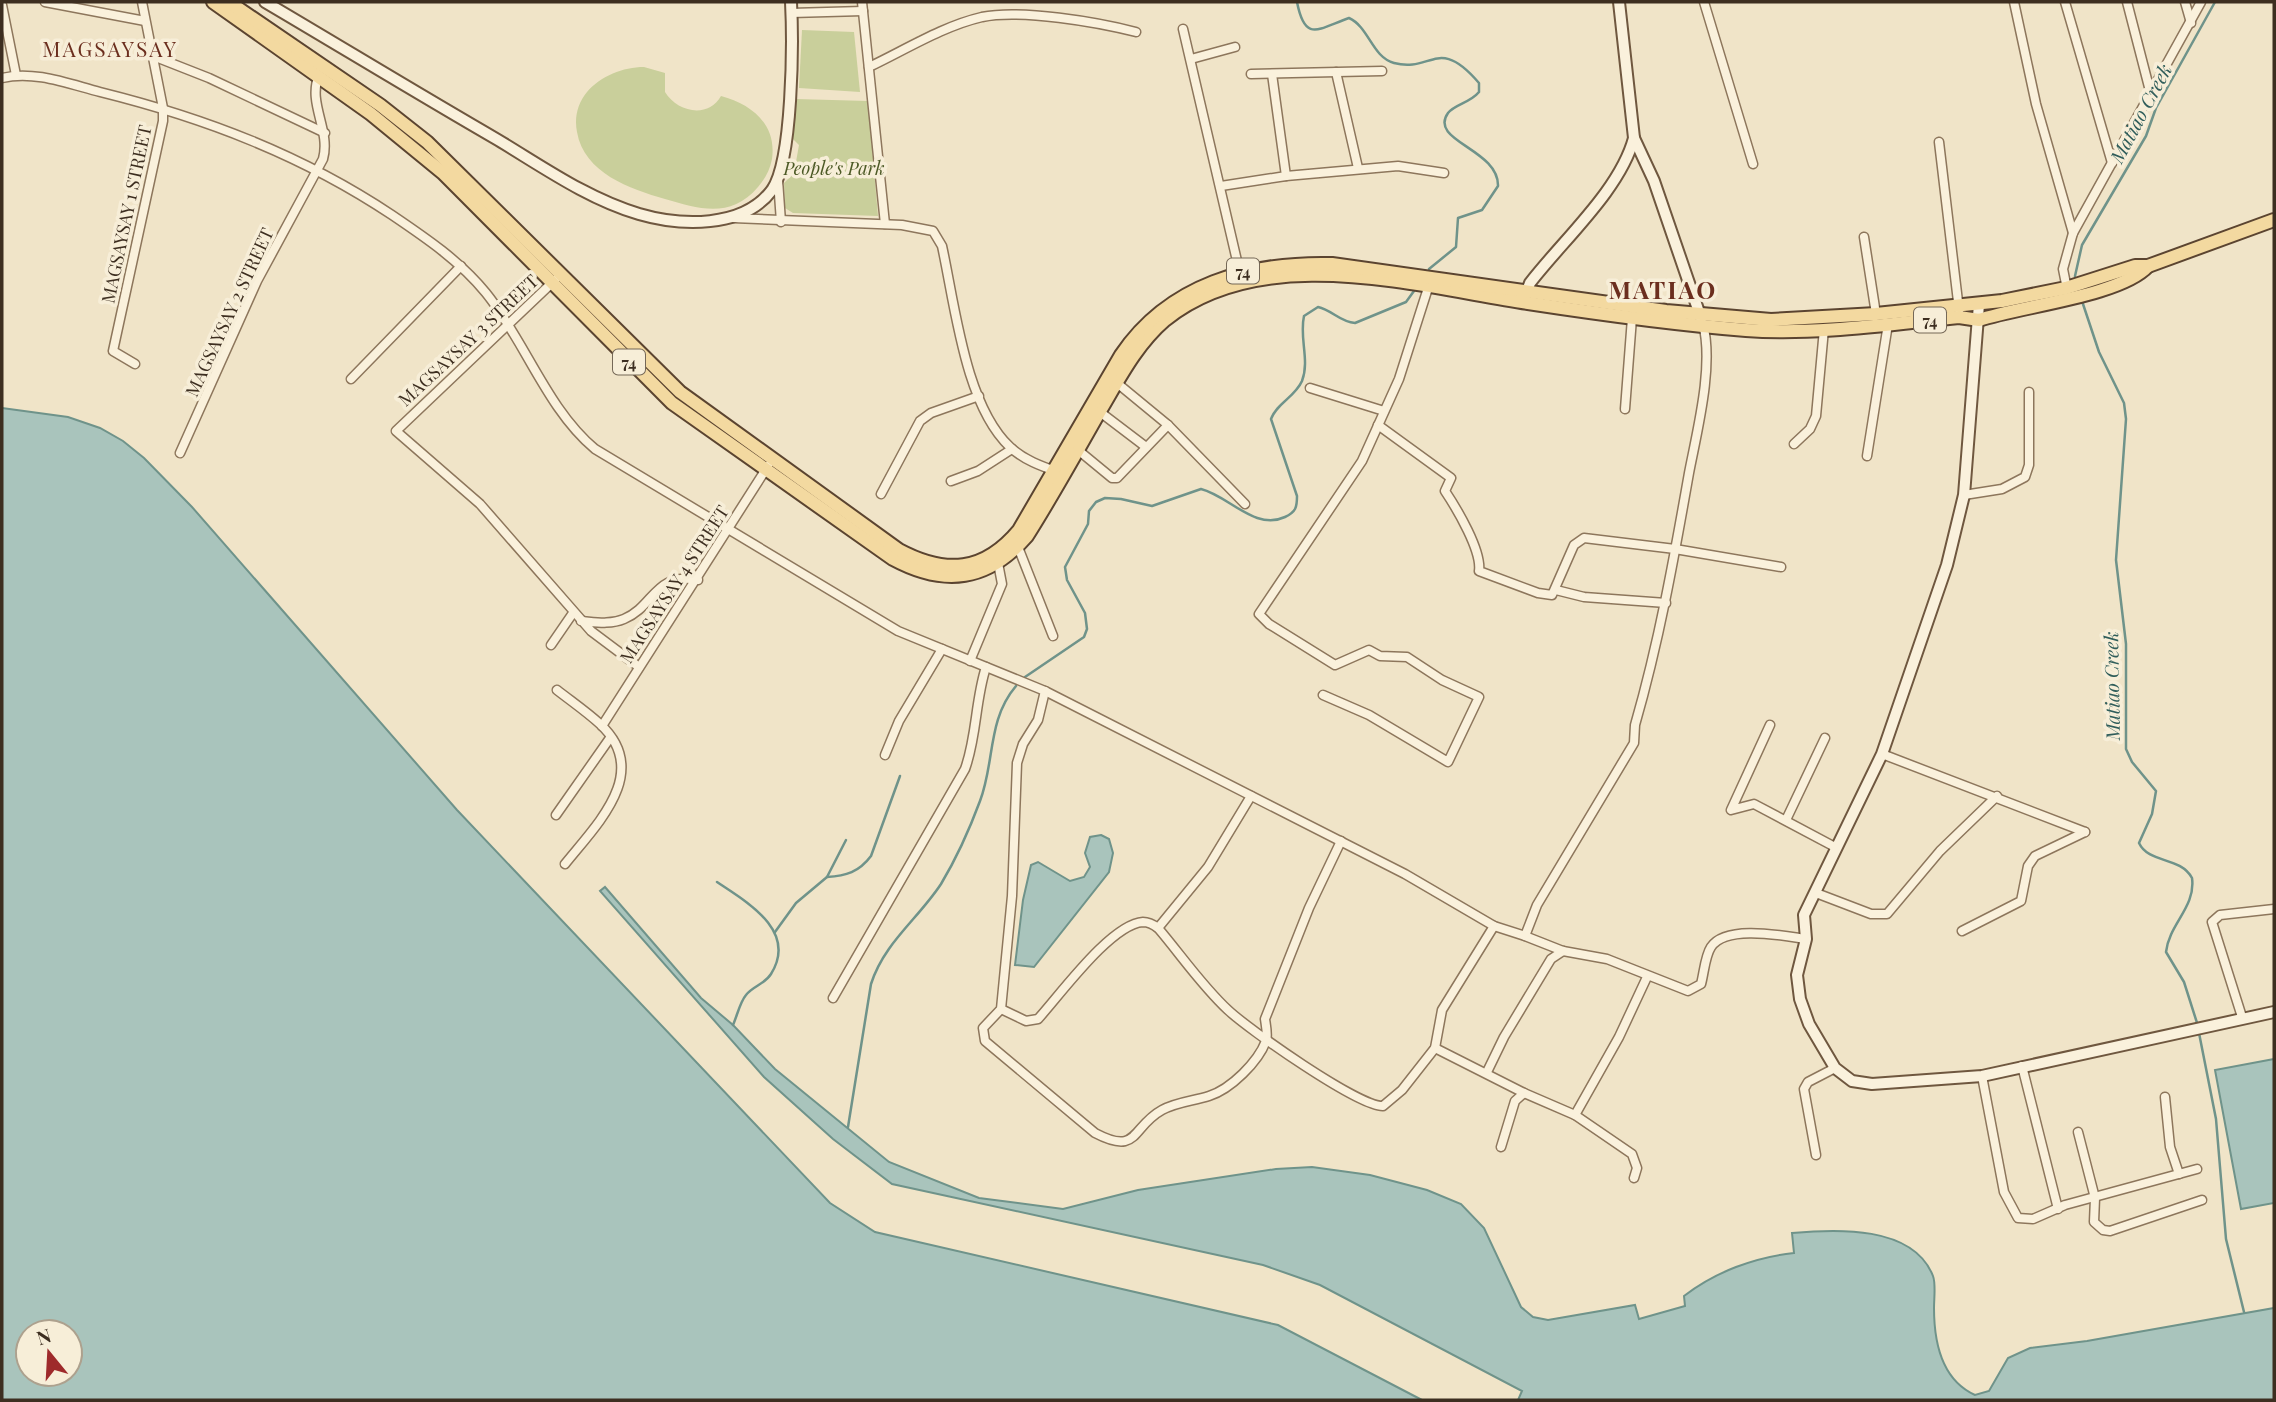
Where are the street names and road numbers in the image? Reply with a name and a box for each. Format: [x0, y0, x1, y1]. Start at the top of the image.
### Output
street label: MAGSAYSAY 1 STREET [95, 123, 157, 305]
street label: MAGSAYSAY 2 STREET [179, 224, 279, 400]
road number: 74 [1227, 258, 1259, 284]
street label: MAGSAYSAY 3 STREET [393, 269, 543, 411]
road number: 74 [1914, 308, 1946, 332]
road number: 74 [613, 350, 645, 374]
street label: MAGSAYSAY 4 STREET [614, 501, 734, 667]

